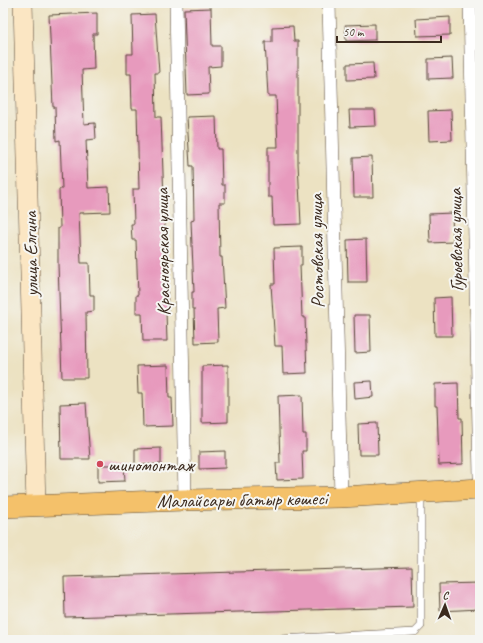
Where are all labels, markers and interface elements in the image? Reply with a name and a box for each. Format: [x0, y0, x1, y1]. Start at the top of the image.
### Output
scale bar [337, 18, 441, 44]
text: 50 m [343, 24, 365, 40]
street label: Гурьевская улица [443, 186, 469, 292]
street label: Красноярская улица [150, 187, 176, 316]
street label: Ростовская улица [304, 192, 330, 308]
street label: улица Елгина [18, 210, 44, 298]
place label: шиномонтаж [108, 453, 196, 477]
marker: шиномонтаж [95, 459, 105, 469]
street label: Малайсары батыр көшесі [157, 486, 330, 513]
north arrow [425, 585, 465, 625]
text: С [442, 588, 450, 602]

